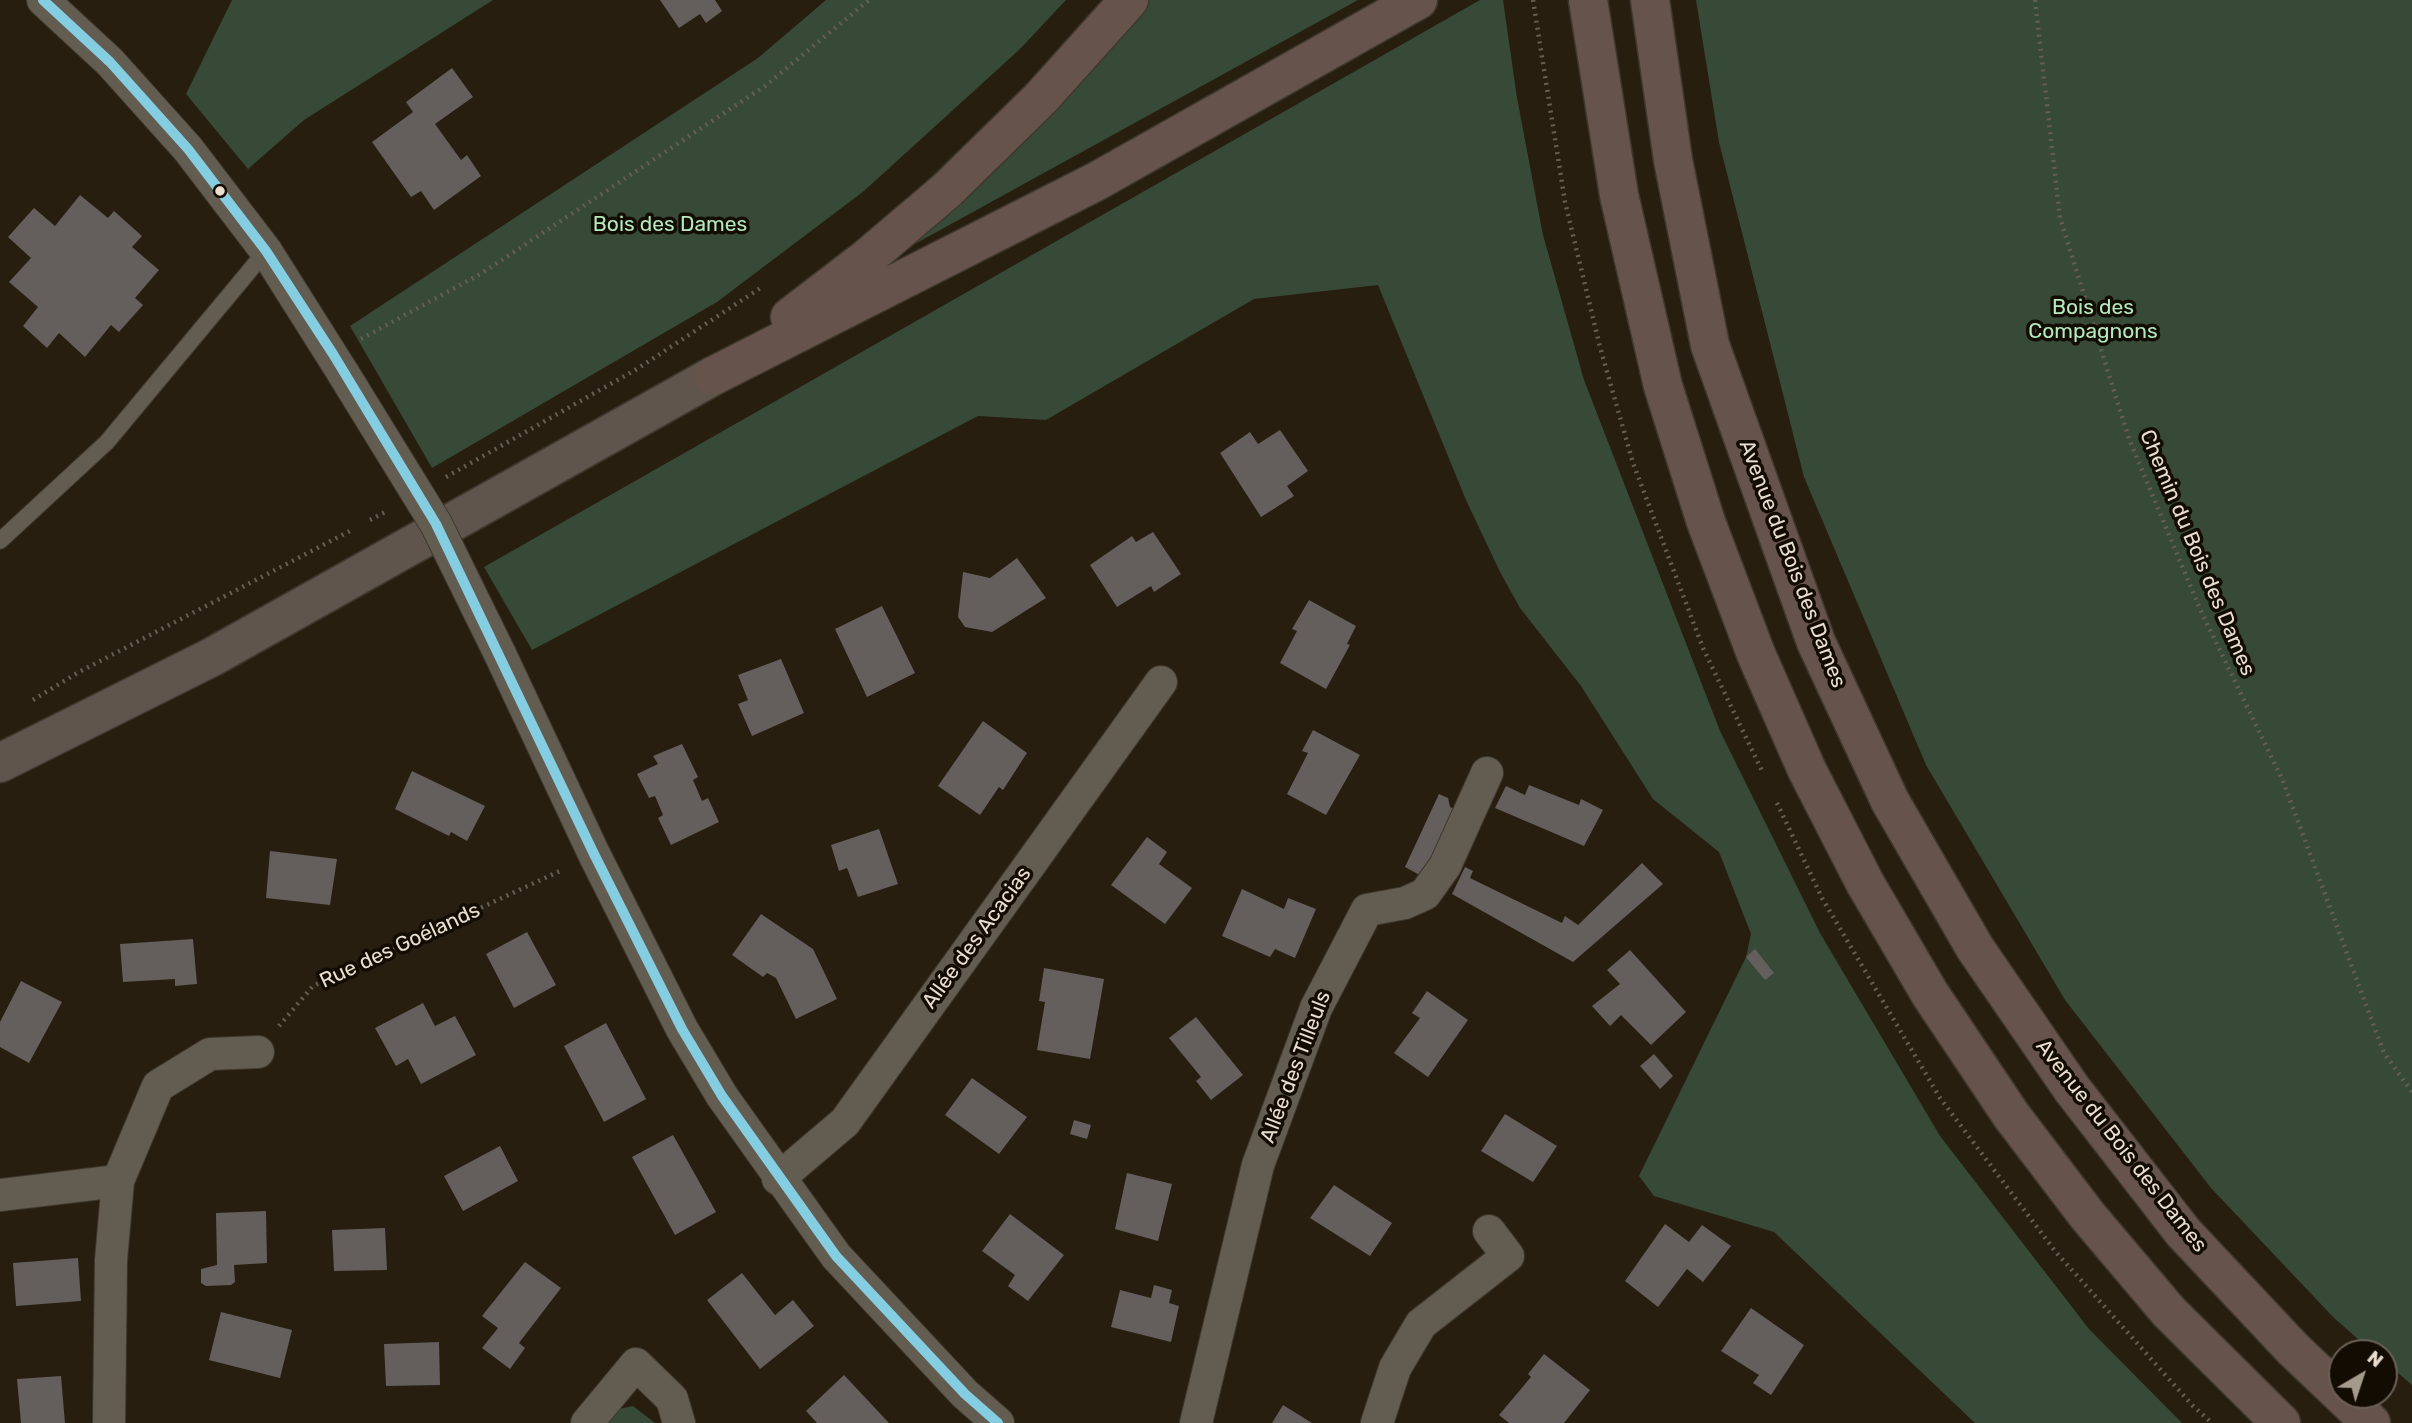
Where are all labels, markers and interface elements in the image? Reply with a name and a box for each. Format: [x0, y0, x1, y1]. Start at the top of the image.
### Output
unlabelled marker [213, 184, 227, 198]
park label: Bois des Dames [593, 212, 747, 238]
park label: Bois des Compagnons [2028, 295, 2158, 345]
street label: Chemin du Bois des Dames [2134, 426, 2260, 680]
street label: Avenue du Bois des Dames [1733, 437, 1851, 691]
street label: Allée des Acacias [917, 862, 1037, 1014]
street label: Rue des Goélands [316, 898, 484, 994]
street label: Allée des Tilleuls [1255, 987, 1337, 1147]
street label: Avenue du Bois des Dames [2030, 1034, 2212, 1258]
north arrow [2328, 1339, 2398, 1409]
text: N [2363, 1346, 2388, 1372]

